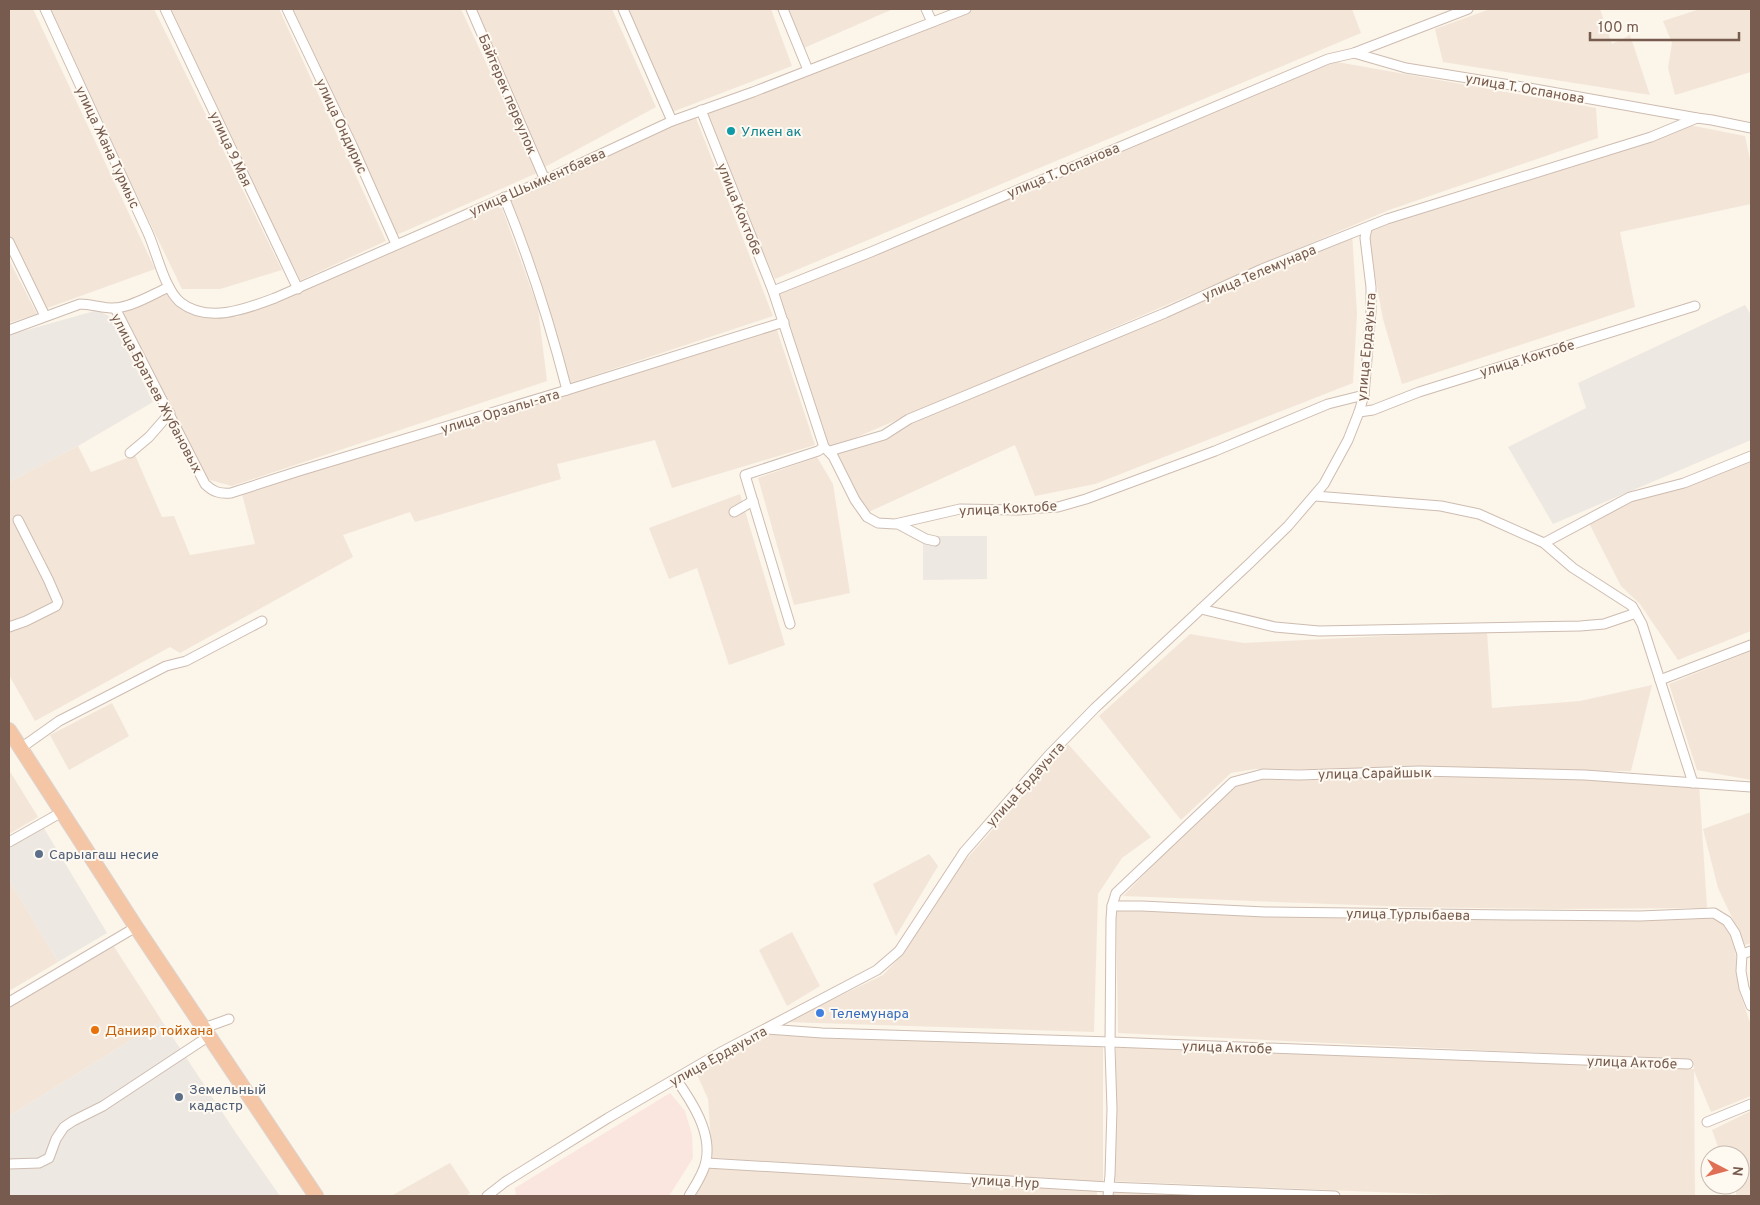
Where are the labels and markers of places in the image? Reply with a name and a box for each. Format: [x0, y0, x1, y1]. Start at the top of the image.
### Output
place label: Улкен ак [741, 124, 801, 141]
marker: Улкен ак [725, 125, 737, 137]
place label: Сарыагаш несие [49, 847, 159, 864]
marker: Сарыагаш несие [33, 848, 45, 860]
place label: Телемунара [830, 1006, 909, 1023]
marker: Телемунара [814, 1007, 826, 1019]
place label: Данияр тойхана [105, 1023, 213, 1040]
marker: Данияр тойхана [89, 1024, 101, 1036]
place label: Земельный кадастр [189, 1082, 266, 1115]
marker: Земельный кадастр [173, 1091, 185, 1103]

